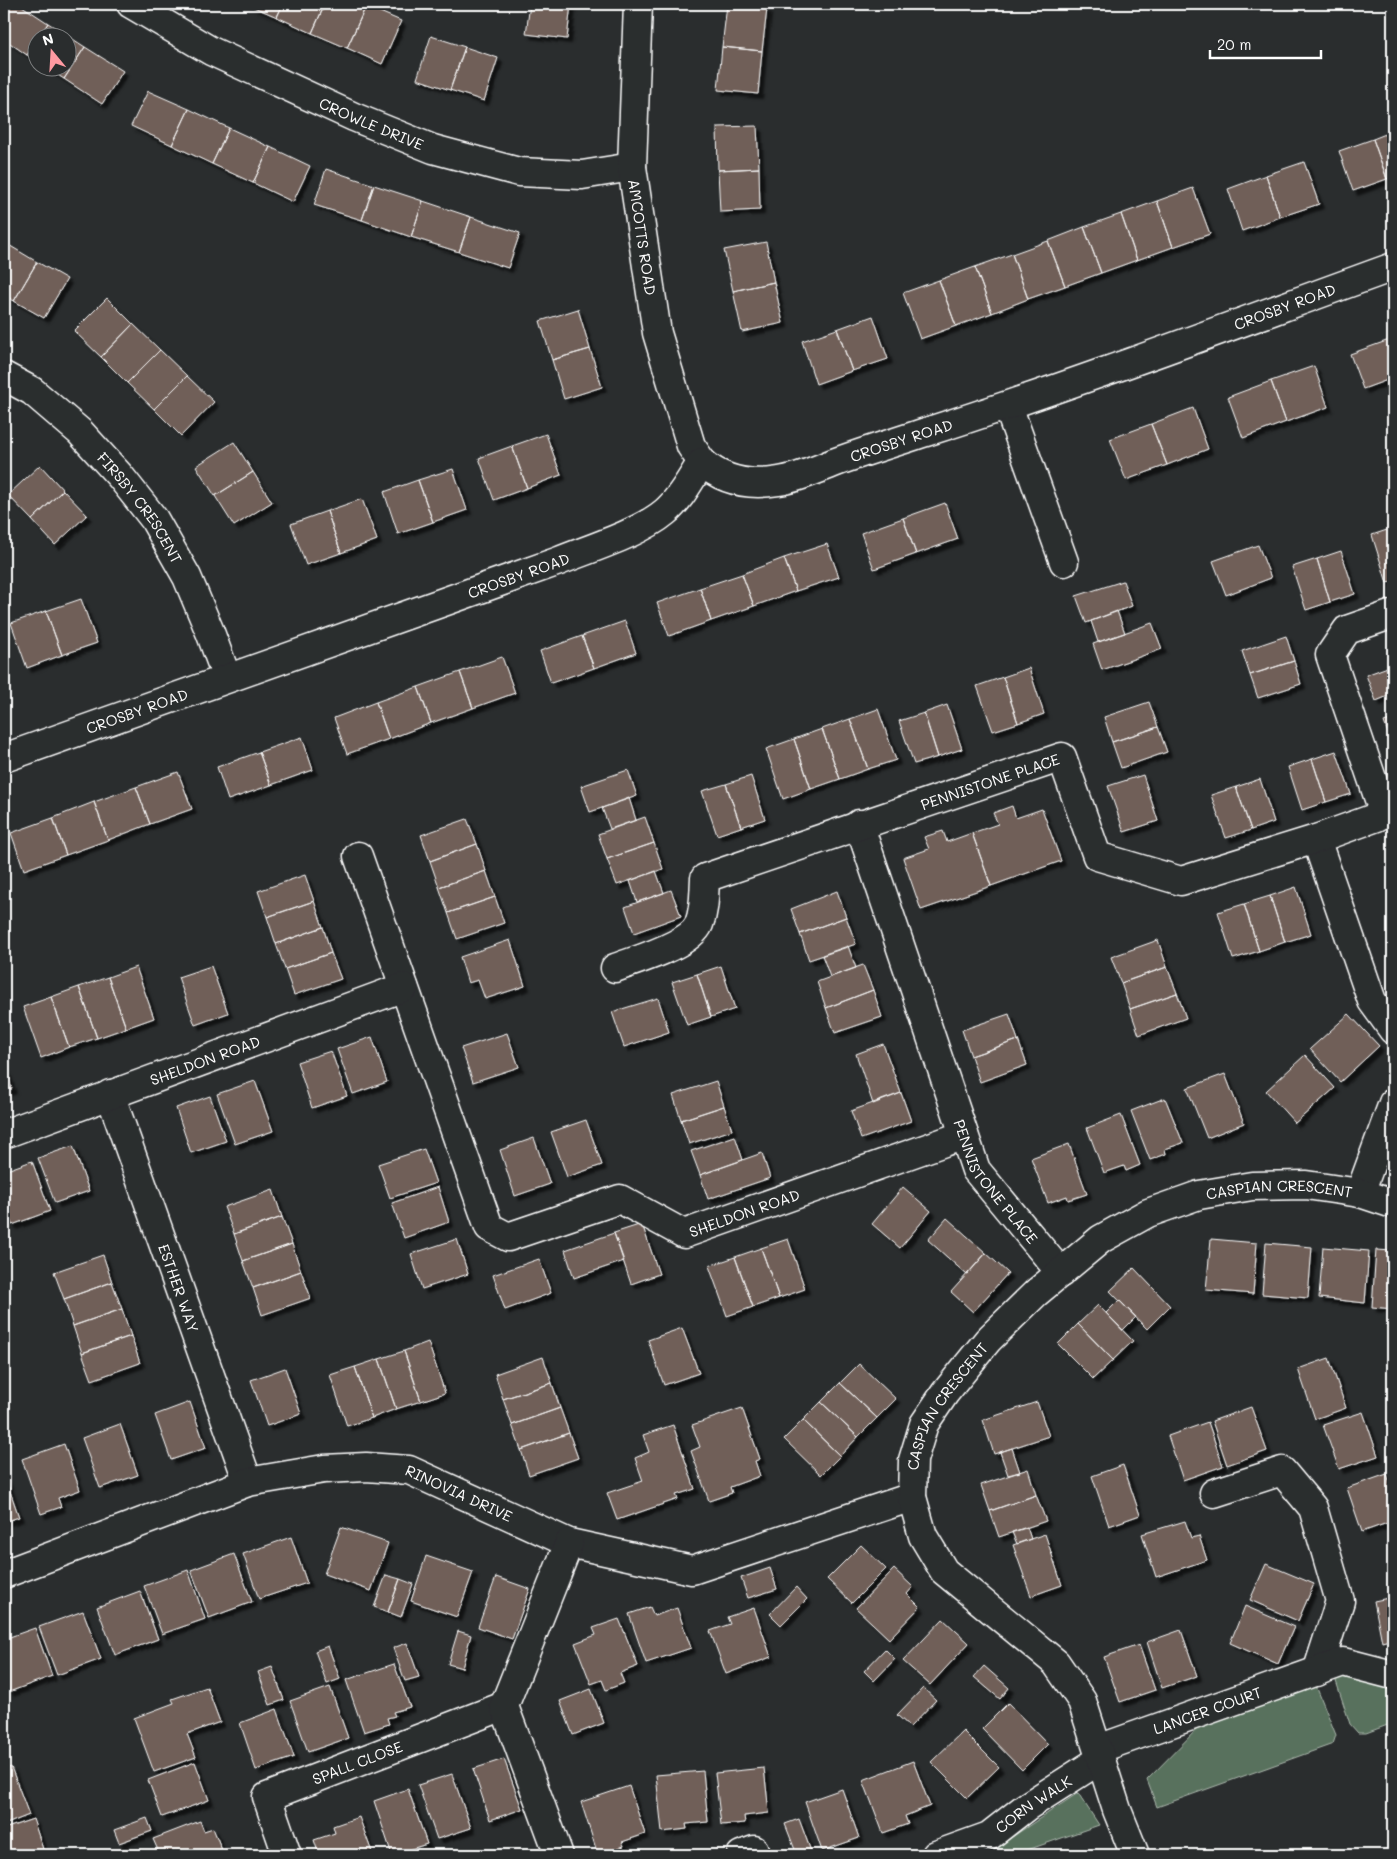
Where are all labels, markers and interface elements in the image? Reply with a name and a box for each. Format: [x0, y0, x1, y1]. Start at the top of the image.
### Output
north arrow [28, 28, 78, 78]
text: N [40, 28, 56, 50]
scale bar [1210, 28, 1321, 60]
text: 20 m [1217, 34, 1251, 54]
street label: CROWLE DRIVE [316, 92, 427, 154]
street label: AMCOTTS ROAD [624, 178, 661, 297]
street label: CROSBY ROAD [1231, 279, 1338, 334]
street label: CROSBY ROAD [847, 414, 955, 466]
street label: FIRSBY CRESCENT [93, 448, 187, 567]
street label: CROSBY ROAD [465, 548, 572, 603]
street label: CROSBY ROAD [83, 684, 191, 738]
street label: PENNISTONE PLACE [918, 748, 1062, 814]
street label: SHELDON ROAD [147, 1031, 263, 1090]
street label: PENNISTONE PLACE [950, 1117, 1043, 1248]
street label: CASPIAN CRESCENT [1204, 1175, 1354, 1204]
street label: SHELDON ROAD [686, 1184, 802, 1241]
street label: ESTHER WAY [154, 1241, 204, 1335]
street label: CASPIAN CRESCENT [903, 1338, 992, 1470]
street label: RINOVIA DRIVE [402, 1460, 516, 1526]
street label: LANCER COURT [1150, 1682, 1264, 1739]
street label: SPALL CLOSE [309, 1736, 406, 1789]
street label: CORN WALK [991, 1771, 1075, 1837]

